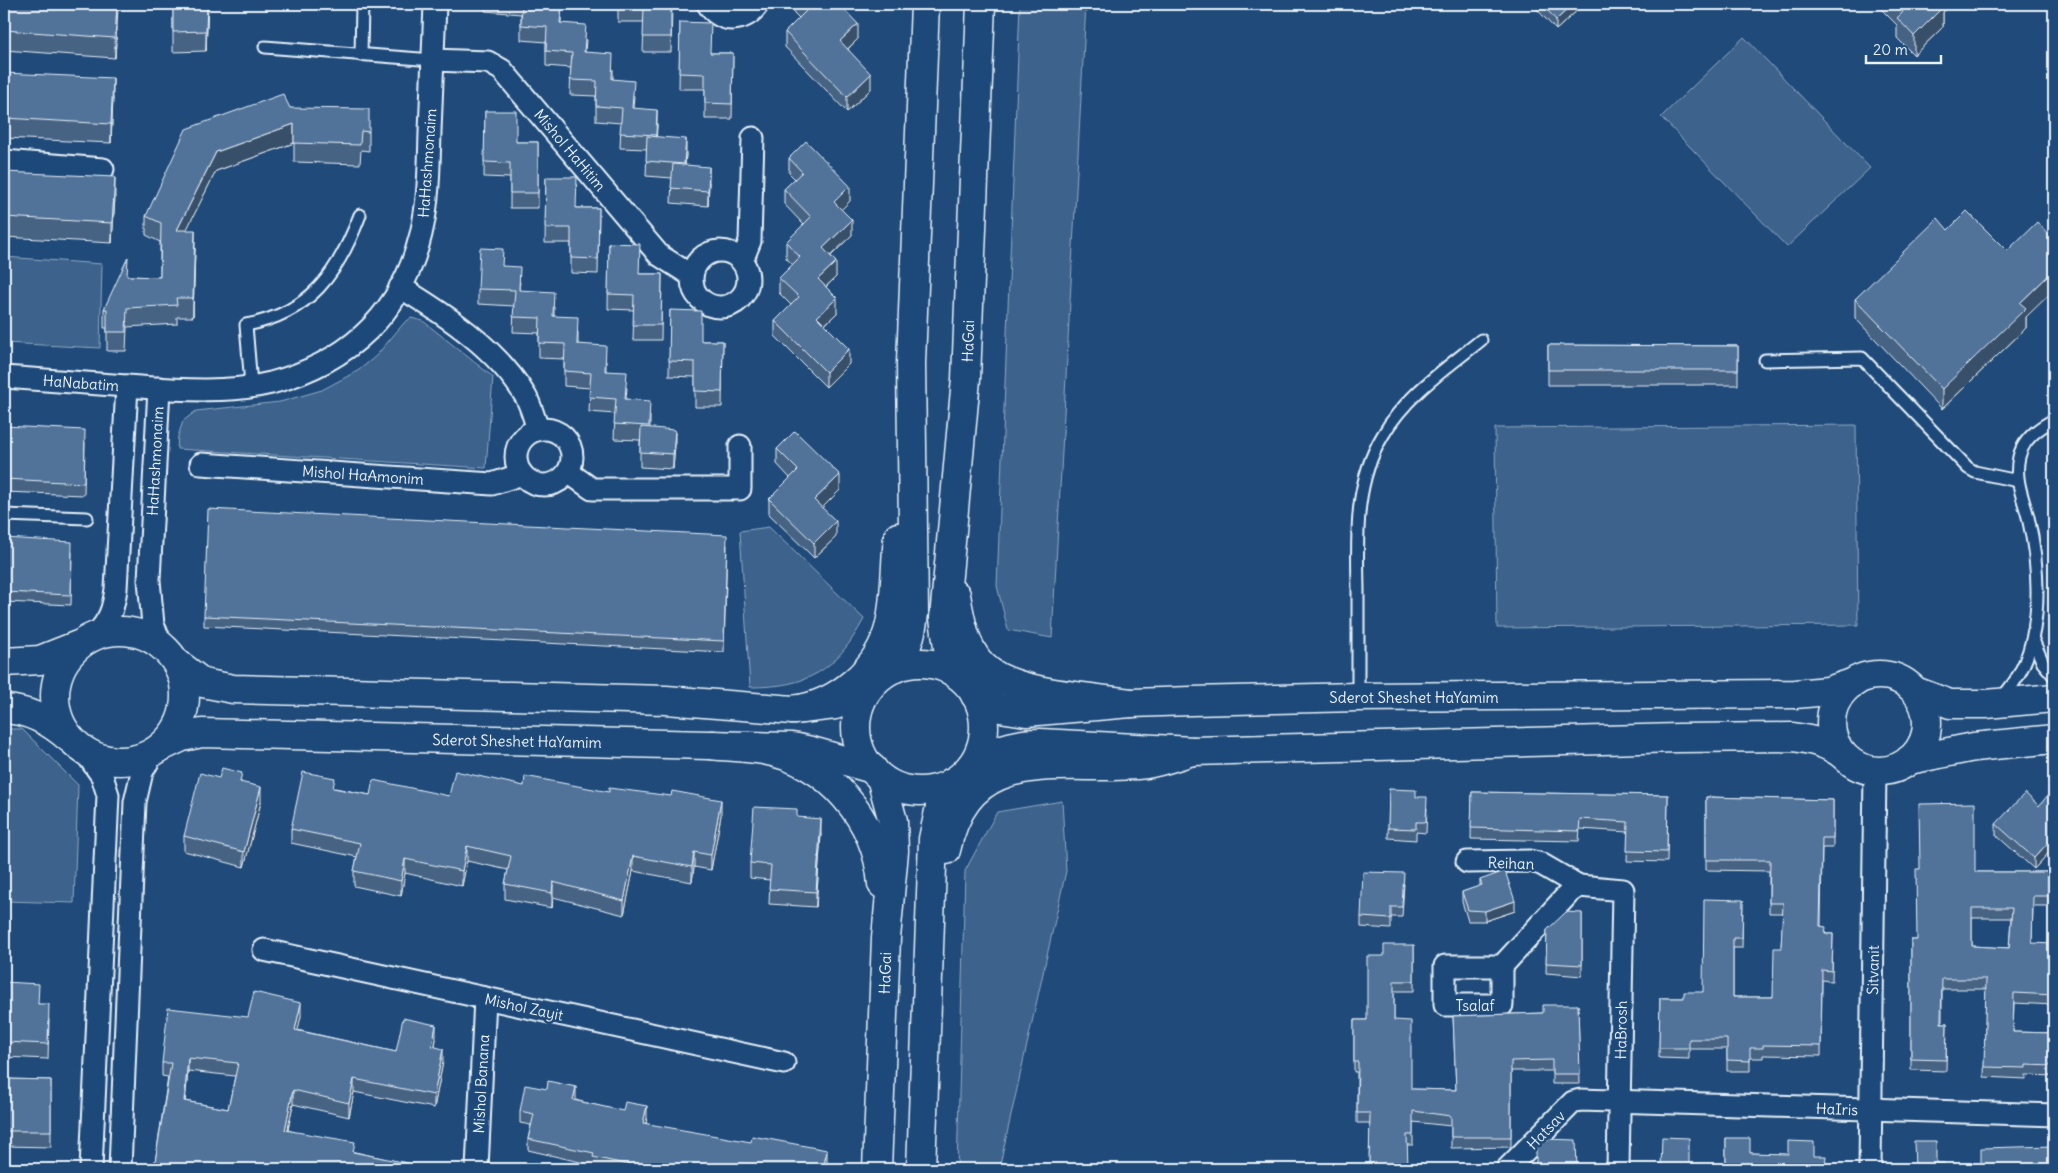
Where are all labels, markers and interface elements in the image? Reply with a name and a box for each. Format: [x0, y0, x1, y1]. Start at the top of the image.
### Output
scale bar [1866, 32, 1940, 64]
text: 20 m [1873, 40, 1908, 59]
street label: Mishol HaHitim [530, 105, 610, 195]
street label: HaHashmonaim [414, 108, 440, 218]
street label: HaGai [958, 320, 978, 362]
street label: HaNabatim [42, 371, 120, 395]
street label: HaHashmonaim [143, 406, 167, 516]
street label: Mishol HaAmonim [301, 461, 425, 489]
street label: Sderot Sheshet HaYamim [1329, 688, 1499, 707]
street label: Sderot Sheshet HaYamim [432, 730, 602, 752]
street label: Reihan [1487, 853, 1535, 873]
street label: Sitvanit [1863, 945, 1883, 995]
street label: HaGai [875, 952, 895, 994]
street label: Mishol Zayit [483, 989, 565, 1025]
street label: Tsalaf [1456, 996, 1496, 1015]
street label: HaBrosh [1611, 1000, 1631, 1060]
street label: Mishol Banana [469, 1034, 493, 1134]
street label: HaIris [1816, 1099, 1859, 1119]
street label: Hatsav [1523, 1106, 1569, 1154]

